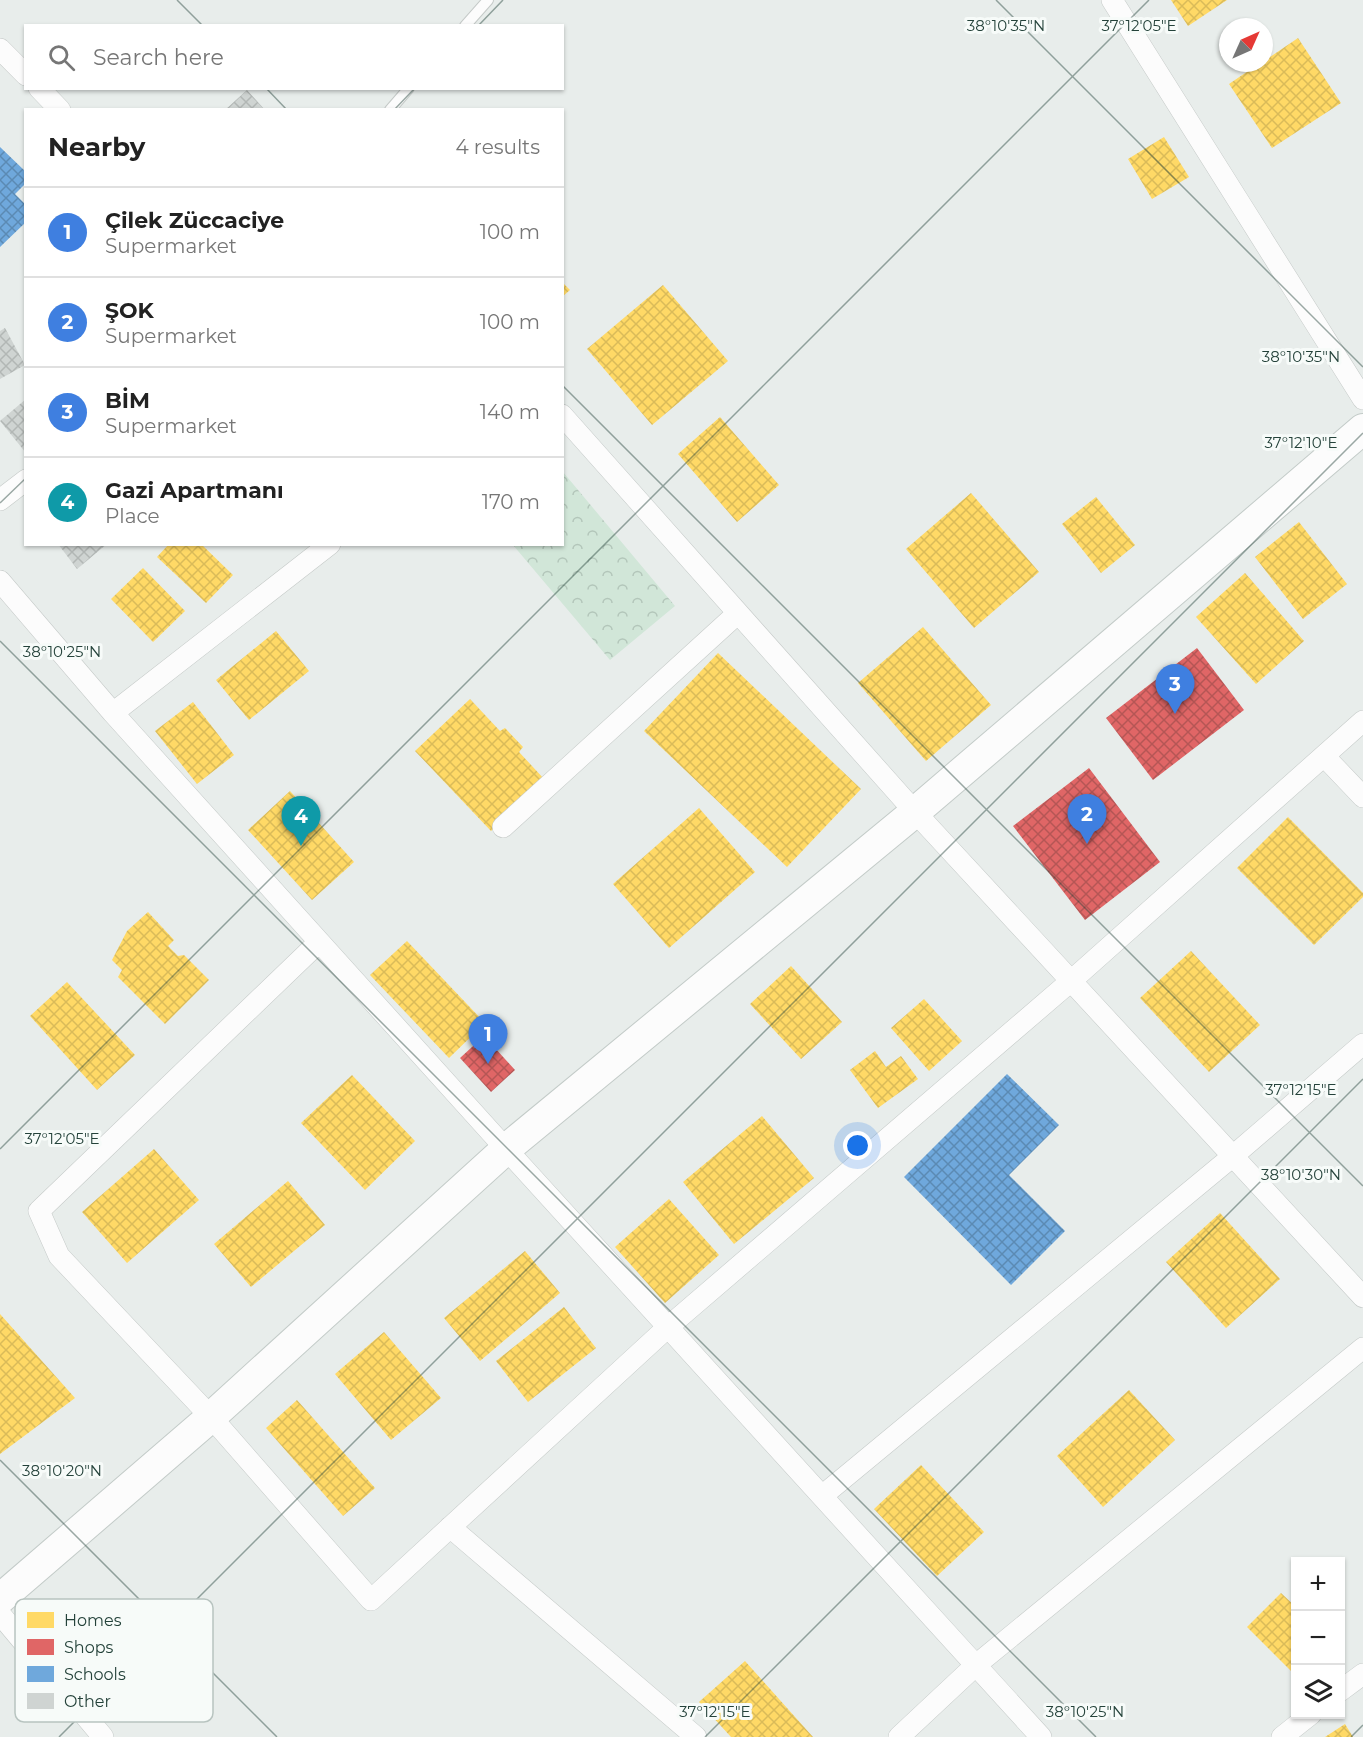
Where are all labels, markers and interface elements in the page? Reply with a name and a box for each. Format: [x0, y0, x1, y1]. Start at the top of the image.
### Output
text: 38°10'35"N [967, 16, 1045, 35]
text: 37°12'05"E [1101, 16, 1177, 35]
north arrow [1219, 18, 1273, 72]
search box [24, 24, 564, 90]
icon: search [45, 41, 78, 74]
text: Search here [93, 44, 224, 71]
text: Nearby [48, 131, 145, 163]
text: 4 results [455, 135, 540, 159]
text: Çilek Züccaciye [105, 207, 284, 234]
text: 1 [64, 220, 71, 244]
text: 100 m [480, 220, 540, 244]
text: Supermarket [105, 234, 237, 258]
text: ŞOK [105, 297, 154, 324]
text: 2 [62, 310, 73, 334]
text: 100 m [480, 310, 540, 334]
text: Supermarket [105, 324, 237, 348]
text: 38°10'35"N [1262, 347, 1340, 366]
text: BİM [105, 387, 150, 414]
text: 3 [62, 400, 73, 424]
text: 140 m [480, 400, 540, 424]
text: Supermarket [105, 414, 237, 438]
text: 37°12'10"E [1265, 433, 1337, 452]
text: Gazi Apartmanı [105, 477, 284, 504]
text: 4 [61, 490, 74, 514]
text: 170 m [482, 490, 540, 514]
text: Place [105, 504, 160, 528]
text: 38°10'25"N [23, 642, 101, 661]
pin: 3 [1156, 664, 1194, 714]
pin: 2 [1068, 794, 1106, 844]
pin: 4 [282, 796, 320, 846]
pin: 1 [468, 1014, 508, 1064]
text: 37°12'15"E [1265, 1080, 1337, 1099]
text: 37°12'05"E [24, 1129, 100, 1148]
your location [843, 1131, 872, 1160]
text: 38°10'30"N [1261, 1165, 1341, 1184]
text: 38°10'20"N [22, 1461, 102, 1480]
map controls [1291, 1557, 1345, 1719]
button: + [1291, 1557, 1345, 1611]
legend [15, 1599, 213, 1722]
text: Homes [64, 1611, 122, 1630]
button: − [1291, 1611, 1345, 1665]
text: Shops [64, 1638, 114, 1657]
text: Schools [64, 1665, 126, 1684]
button: layers [1291, 1665, 1345, 1719]
text: Other [64, 1692, 111, 1711]
text: 37°12'15"E [679, 1702, 751, 1721]
text: 38°10'25"N [1046, 1702, 1124, 1721]

